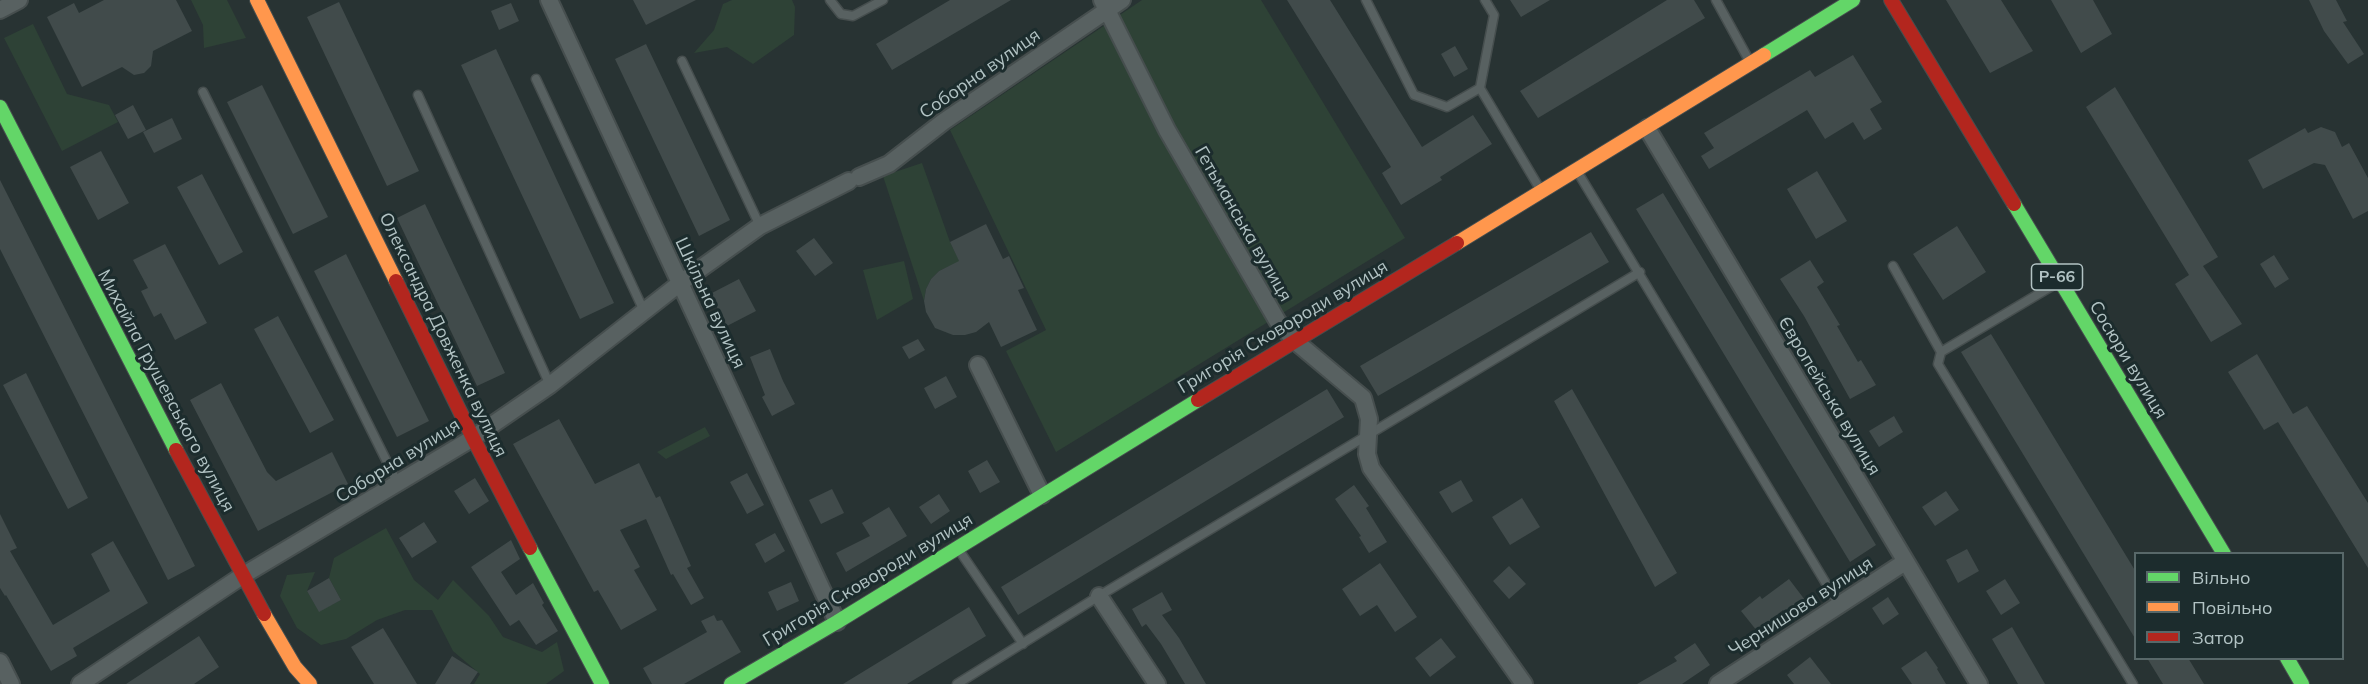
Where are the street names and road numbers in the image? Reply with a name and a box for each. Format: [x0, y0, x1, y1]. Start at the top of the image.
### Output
street label: Соборна вулиця [916, 24, 1044, 124]
street label: Гетьманська вулиця [1190, 143, 1296, 305]
street label: Олександра Довженка вулиця [374, 209, 512, 461]
street label: Шкільна вулиця [670, 234, 750, 372]
street label: Григорія Сковороди вулиця [1174, 256, 1392, 398]
road number: Р-66 [2032, 264, 2082, 290]
street label: Михайла Грушевського вулиця [93, 266, 239, 516]
street label: Сосюри вулиця [2084, 297, 2172, 423]
street label: Європейська вулиця [1773, 313, 1885, 479]
street label: Соборна вулиця [332, 414, 464, 508]
street label: Григорія Сковороди вулиця [759, 509, 977, 651]
street label: Чернишова вулиця [1725, 552, 1877, 662]

